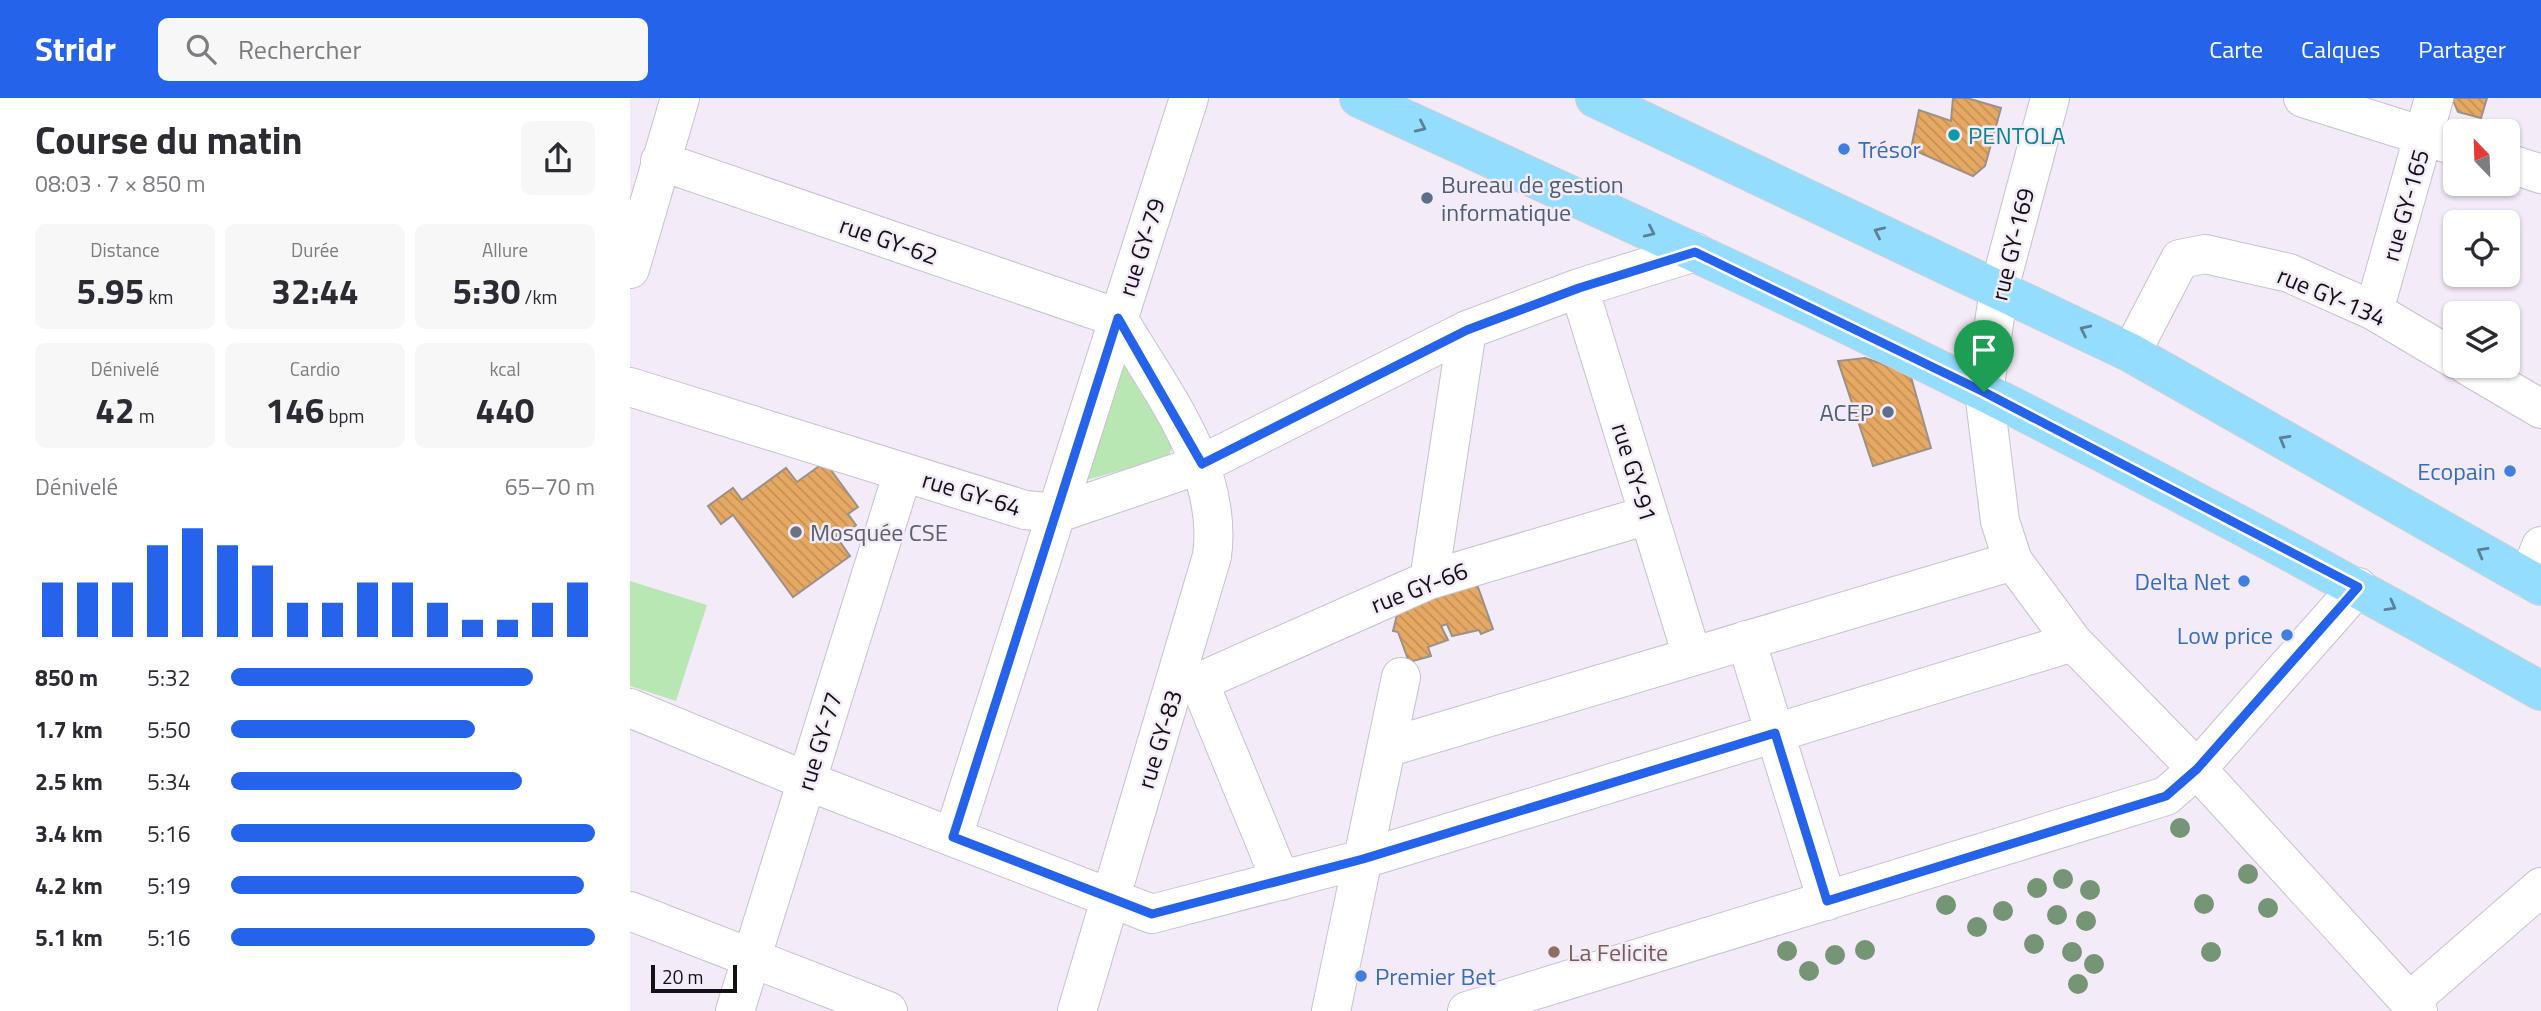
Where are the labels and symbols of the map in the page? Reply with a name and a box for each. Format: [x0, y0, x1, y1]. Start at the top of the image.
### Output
place label: PENTOLA [1968, 117, 2066, 153]
one-way arrow [1414, 118, 1426, 132]
north arrow [2443, 119, 2520, 196]
marker: PENTOLA [1946, 127, 1962, 143]
place label: Trésor [1858, 131, 1921, 167]
marker: Trésor [1836, 141, 1852, 157]
street label: rue GY-165 [2372, 145, 2438, 265]
place label: Bureau de gestion informatique [1441, 166, 1624, 230]
street label: rue GY-169 [1981, 184, 2043, 304]
marker: Bureau de gestion informatique [1419, 190, 1435, 206]
street label: rue GY-79 [1108, 193, 1174, 301]
street label: rue GY-62 [835, 206, 943, 274]
one-way arrow [1643, 224, 1655, 238]
one-way arrow [1874, 226, 1886, 240]
street label: rue GY-134 [2272, 257, 2392, 335]
pin [1954, 320, 2014, 392]
one-way arrow [2080, 325, 2092, 339]
place label: ACEP [1819, 394, 1874, 430]
marker: ACEP [1880, 404, 1896, 420]
street label: rue GY-91 [1603, 418, 1667, 526]
one-way arrow [2278, 435, 2291, 448]
place label: Ecopain [2417, 453, 2496, 489]
street label: rue GY-64 [918, 461, 1026, 525]
marker: Ecopain [2502, 463, 2518, 479]
place label: Mosquée CSE [810, 514, 948, 550]
marker: Mosquée CSE [788, 524, 804, 540]
one-way arrow [2476, 547, 2489, 560]
street label: rue GY-66 [1365, 552, 1473, 622]
place label: Delta Net [2135, 563, 2231, 599]
marker: Delta Net [2236, 573, 2252, 589]
one-way arrow [2384, 598, 2397, 611]
place label: Low price [2177, 617, 2273, 653]
marker: Low price [2279, 627, 2295, 643]
street label: rue GY-83 [1127, 685, 1191, 793]
street label: rue GY-77 [787, 687, 851, 795]
place label: La Felicite [1568, 934, 1668, 970]
marker: La Felicite [1546, 944, 1562, 960]
place label: Premier Bet [1375, 958, 1496, 994]
scale bar [651, 962, 737, 994]
marker: Premier Bet [1353, 968, 1369, 984]

